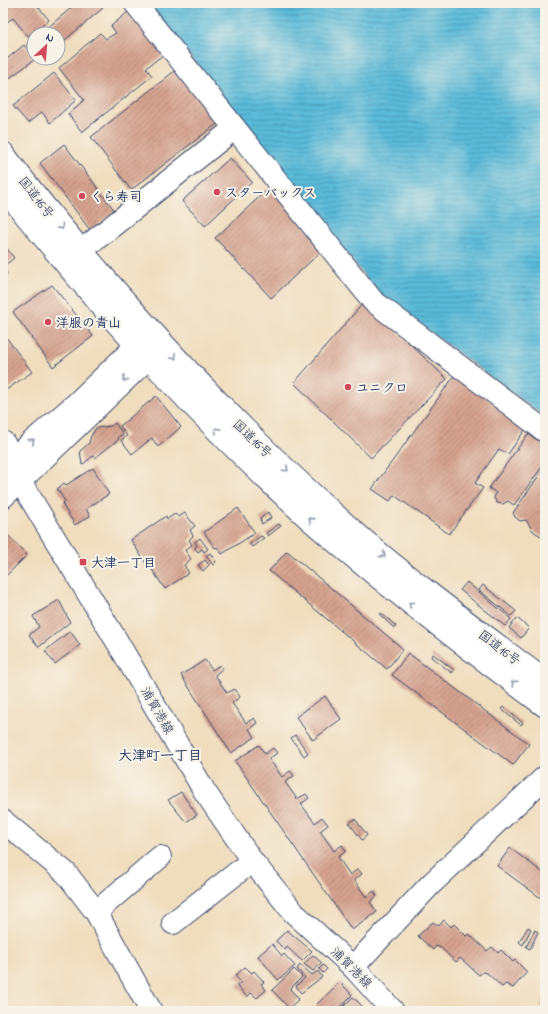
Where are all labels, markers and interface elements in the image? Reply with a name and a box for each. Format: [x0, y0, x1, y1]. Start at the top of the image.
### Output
north arrow [26, 26, 66, 66]
text: N [43, 29, 57, 47]
street label: 国道16号 [13, 173, 58, 223]
place label: スターバックス [225, 184, 316, 203]
marker: スターバックス [212, 187, 222, 197]
place label: くら寿司 [90, 188, 142, 207]
marker: くら寿司 [77, 191, 87, 201]
one-way arrow [57, 223, 64, 230]
place label: 洋服の青山 [56, 314, 121, 333]
marker: 洋服の青山 [43, 317, 53, 327]
one-way arrow [170, 352, 177, 360]
one-way arrow [122, 374, 130, 382]
place label: ユニクロ [356, 379, 408, 398]
marker: ユニクロ [343, 382, 353, 392]
street label: 国道16号 [228, 415, 276, 463]
one-way arrow [214, 427, 222, 435]
one-way arrow [27, 439, 35, 446]
one-way arrow [281, 464, 289, 472]
one-way arrow [309, 518, 316, 525]
one-way arrow [378, 551, 386, 558]
place label: 大津一丁目 [91, 554, 156, 573]
marker: 大津一丁目 [78, 557, 88, 567]
one-way arrow [408, 601, 415, 608]
street label: 国道16号 [474, 626, 524, 670]
one-way arrow [511, 681, 518, 688]
street label: 浦賀港線 [135, 683, 178, 739]
district label: 大津町一丁目 [118, 746, 202, 767]
street label: 浦賀港線 [326, 943, 377, 994]

